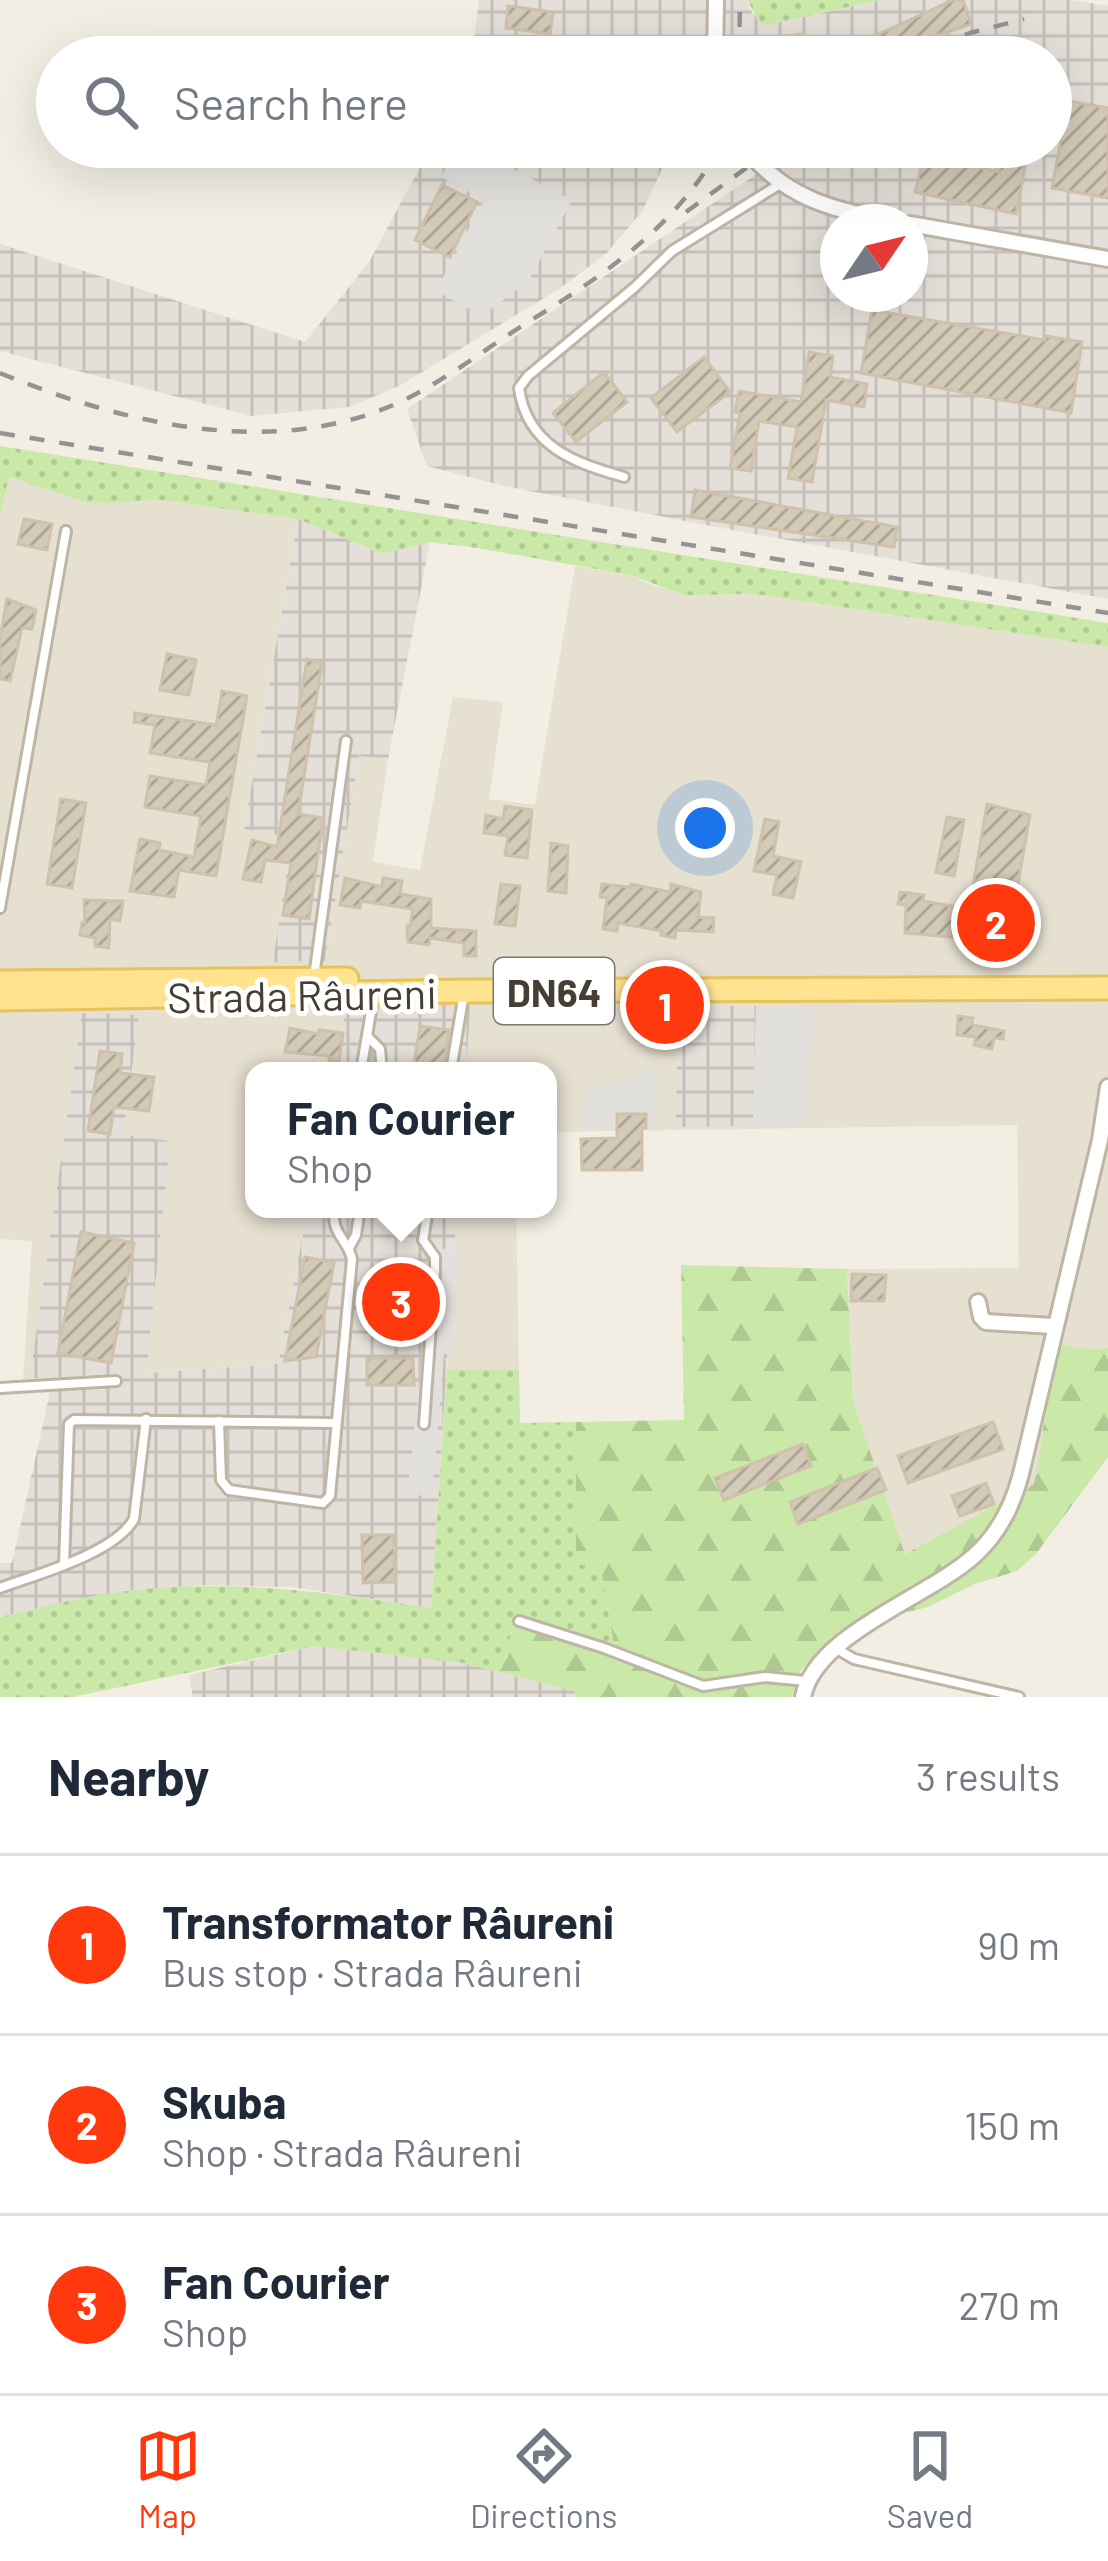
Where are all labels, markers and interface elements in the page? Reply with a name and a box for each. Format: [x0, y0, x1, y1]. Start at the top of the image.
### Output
search box [36, 36, 1072, 168]
icon: search [78, 69, 144, 135]
text: Search here [174, 75, 408, 129]
north arrow [820, 204, 928, 312]
your location [675, 798, 735, 858]
pin: 2 [957, 878, 1035, 968]
road number: DN64 [494, 958, 614, 1024]
pin: 1 [626, 960, 704, 1050]
street label: Strada Râureni [167, 967, 437, 1021]
popup [245, 1062, 557, 1218]
text: Fan Courier [287, 1090, 515, 1144]
text: Shop [287, 1144, 373, 1191]
pin: 3 [362, 1257, 440, 1347]
text: Nearby [48, 1745, 209, 1806]
text: 3 results [916, 1752, 1060, 1799]
text: Transformator Râureni [162, 1894, 614, 1948]
text: 1 [80, 1921, 94, 1968]
text: 90 m [978, 1921, 1060, 1968]
text: Bus stop · Strada Râureni [162, 1948, 583, 1995]
text: Skuba [162, 2074, 287, 2128]
text: 2 [76, 2101, 98, 2148]
text: 150 m [964, 2101, 1060, 2148]
text: Shop · Strada Râureni [162, 2128, 523, 2175]
text: Fan Courier [162, 2254, 390, 2308]
text: 3 [76, 2281, 98, 2328]
text: 270 m [959, 2281, 1060, 2328]
text: Shop [162, 2308, 248, 2355]
tab: Map [135, 2423, 201, 2535]
tab: Directions [470, 2423, 617, 2535]
tab: Saved [887, 2423, 973, 2535]

